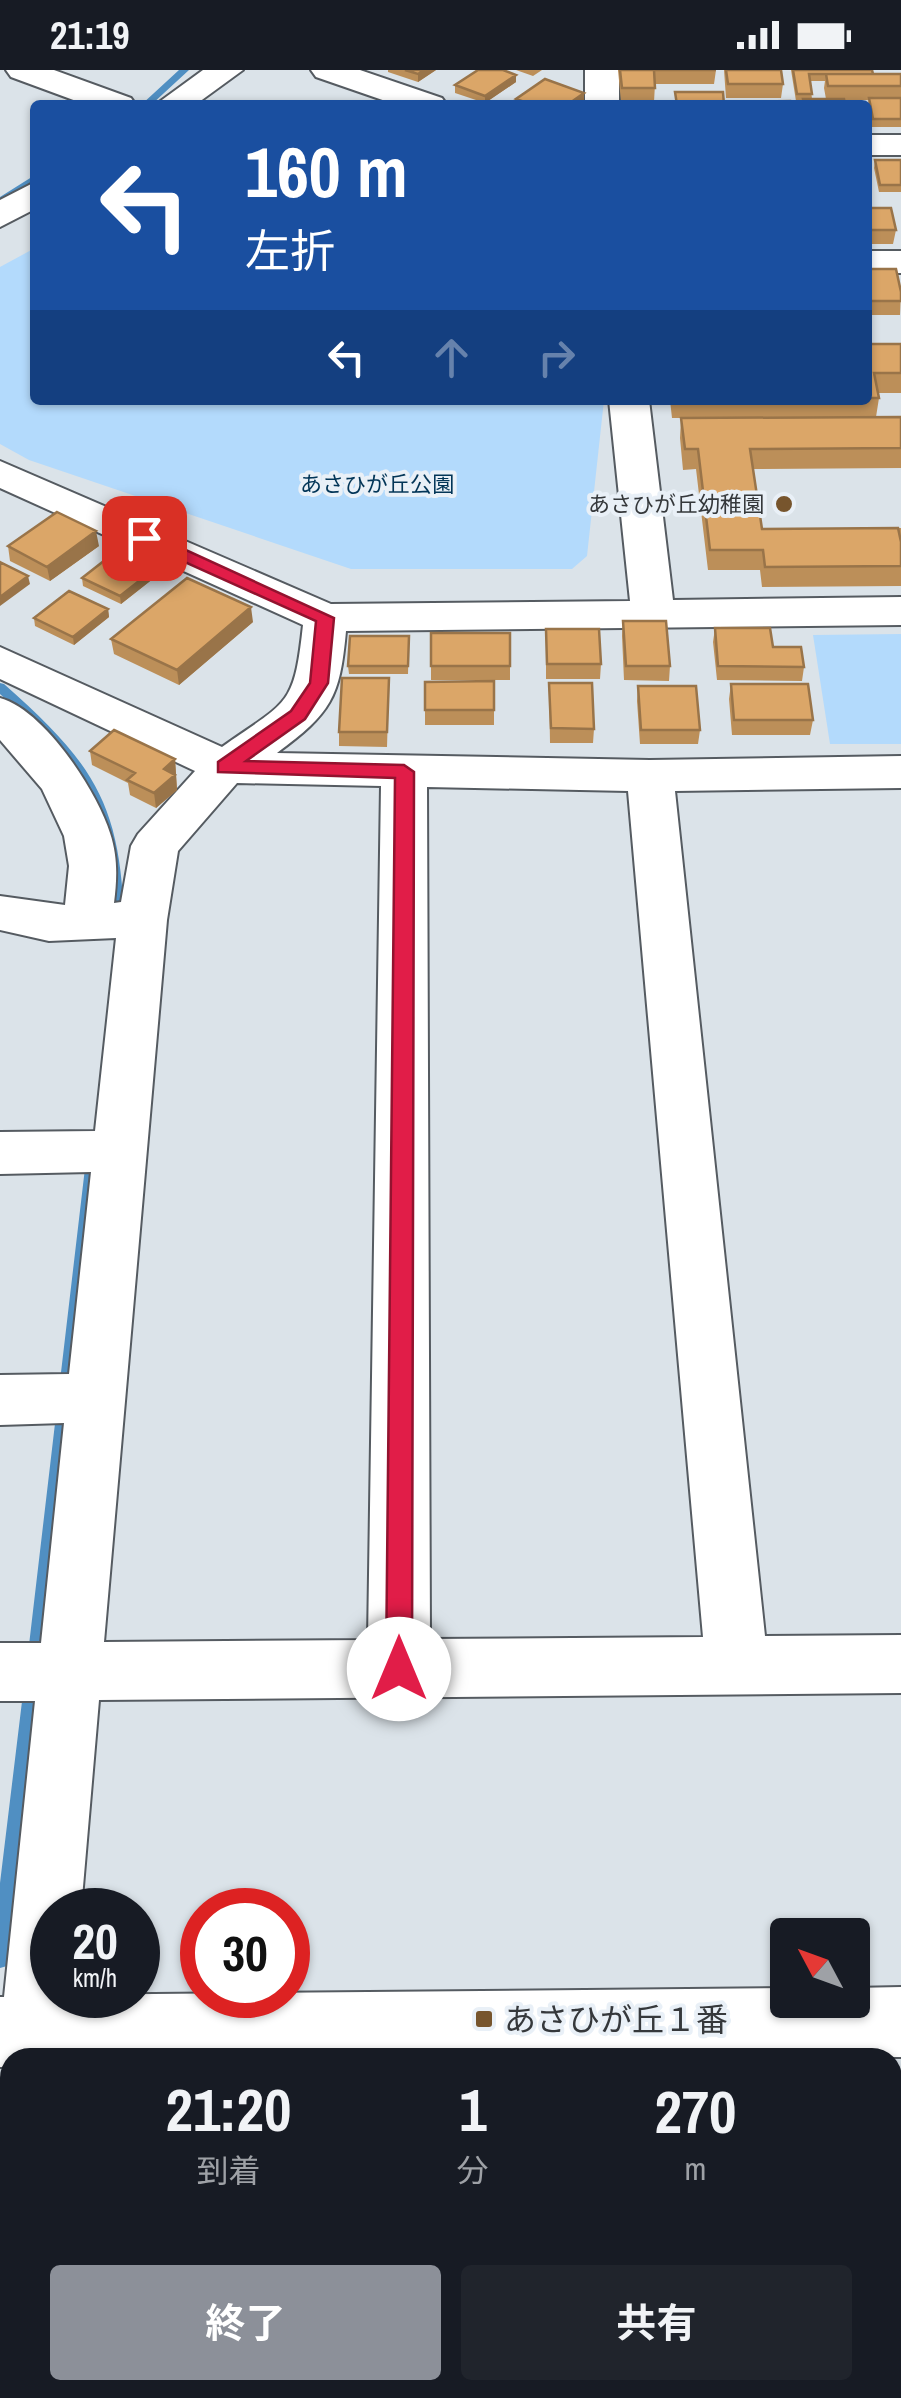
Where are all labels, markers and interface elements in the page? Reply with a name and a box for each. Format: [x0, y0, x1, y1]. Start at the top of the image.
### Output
text: 21:19 [50, 10, 130, 61]
text: 160 m [245, 125, 408, 219]
icon: left [80, 140, 210, 270]
text: 左折 [245, 220, 335, 281]
icon: left [319, 330, 374, 385]
icon: ahead [424, 330, 479, 385]
icon: right [529, 330, 584, 385]
park label: あさひが丘公園 [300, 469, 454, 499]
place label: あさひが丘幼稚園 [588, 489, 764, 519]
marker: あさひが丘幼稚園 [773, 493, 795, 515]
pin [102, 496, 187, 581]
icon: arrive [117, 511, 172, 566]
position arrow [347, 1617, 451, 1721]
speed limit sign: 30 [180, 1888, 310, 2018]
text: 20 [72, 1907, 118, 1975]
north arrow [770, 1918, 870, 2018]
map controls [770, 1918, 870, 2018]
text: km/h [73, 1961, 117, 1995]
place label: あさひが丘１番 [504, 1998, 728, 2041]
marker: あさひが丘１番 [473, 2008, 495, 2030]
text: 21:20 [166, 2069, 291, 2150]
text: 1 [459, 2069, 487, 2150]
text: 270 [654, 2071, 736, 2152]
text: m [685, 2147, 706, 2190]
text: 到着 [196, 2149, 260, 2192]
text: 分 [457, 2149, 489, 2192]
button: 終了 [50, 2265, 441, 2380]
button: 共有 [461, 2265, 852, 2380]

